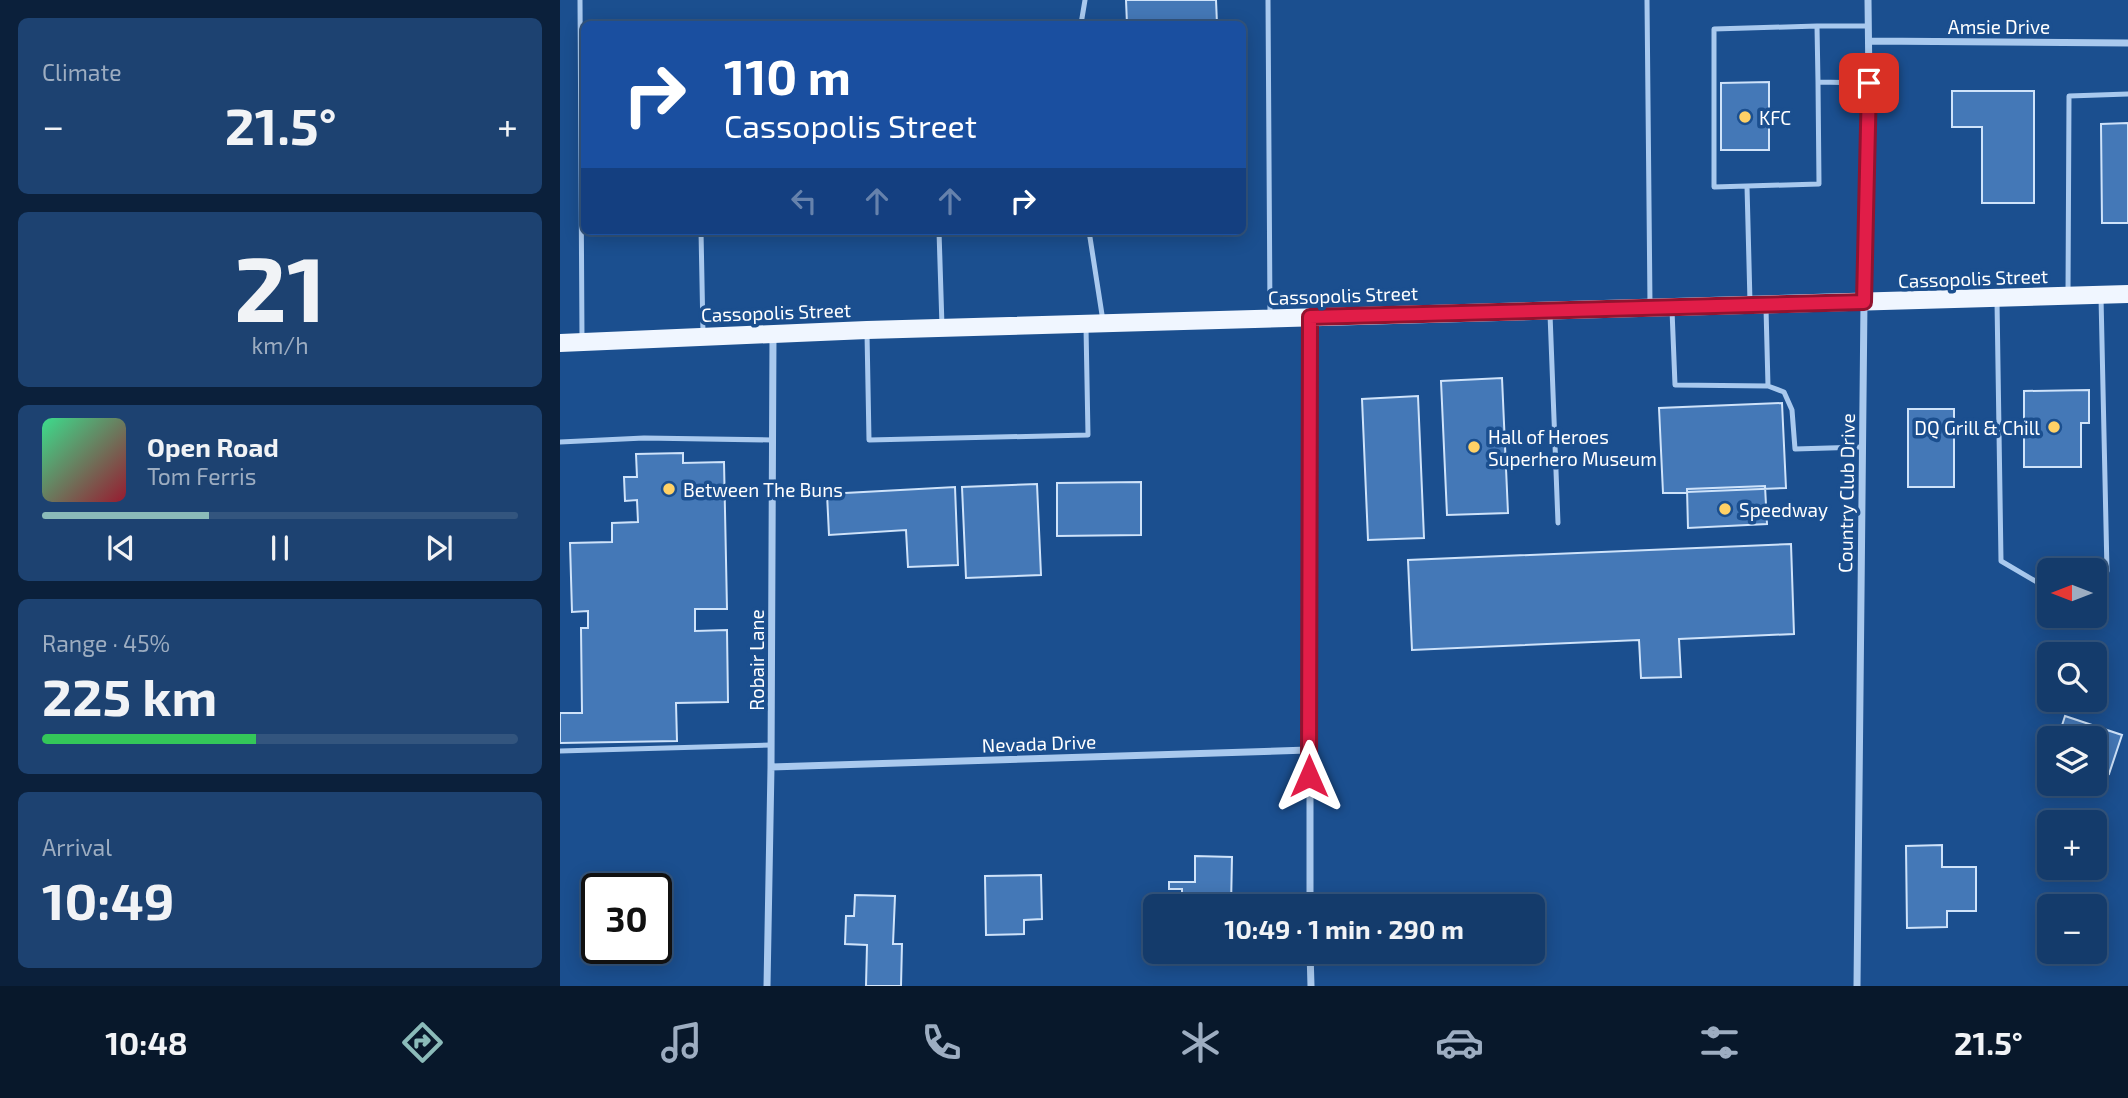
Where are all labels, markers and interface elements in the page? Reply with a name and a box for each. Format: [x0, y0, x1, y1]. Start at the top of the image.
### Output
street label: Amsie Drive [1948, 15, 2050, 38]
text: 110 m [724, 46, 851, 105]
icon: right [609, 49, 700, 140]
pin [1839, 53, 1899, 113]
text: Climate [42, 58, 122, 86]
icon: arrive [1850, 64, 1888, 102]
text: 21.5° [225, 93, 337, 155]
text: − [42, 102, 64, 148]
text: + [497, 102, 518, 148]
text: Cassopolis Street [724, 106, 977, 144]
place label: KFC [1759, 106, 1791, 129]
marker: KFC [1737, 109, 1753, 125]
icon: left [785, 182, 823, 220]
icon: ahead [858, 182, 896, 220]
icon: ahead [931, 182, 969, 220]
icon: right [1004, 182, 1042, 220]
text: 21 [234, 231, 326, 340]
street label: Cassopolis Street [1898, 264, 2048, 292]
street label: Cassopolis Street [1268, 281, 1418, 309]
street label: Cassopolis Street [701, 298, 851, 326]
text: km/h [251, 331, 309, 359]
street label: Country Club Drive [1833, 413, 1859, 573]
place label: DQ Grill & Chill [1914, 416, 2040, 439]
marker: DQ Grill & Chill [2046, 419, 2062, 435]
place label: Hall of Heroes Superhero Museum [1488, 425, 1657, 470]
text: Open Road [147, 431, 279, 462]
marker: Hall of Heroes Superhero Museum [1466, 439, 1482, 455]
text: Tom Ferris [147, 462, 256, 490]
place label: Between The Buns [683, 478, 843, 501]
marker: Between The Buns [661, 481, 677, 497]
place label: Speedway [1739, 498, 1828, 521]
marker: Speedway [1717, 501, 1733, 517]
icon: previous [102, 529, 140, 567]
icon: pause [261, 529, 299, 567]
icon: next [420, 529, 458, 567]
north arrow [2037, 558, 2107, 628]
map controls [2037, 558, 2107, 964]
street label: Robair Lane [745, 609, 768, 711]
text: Range · 45% [42, 629, 170, 657]
button: search [2037, 642, 2107, 712]
text: 225 km [42, 664, 217, 726]
button: layers [2037, 726, 2107, 796]
street label: Nevada Drive [981, 730, 1097, 756]
position arrow [1272, 739, 1346, 813]
button: + [2037, 810, 2107, 880]
text: Arrival [42, 833, 112, 861]
text: 10:49 [42, 868, 174, 930]
speed limit sign: 30 [581, 873, 672, 964]
button: − [2037, 894, 2107, 964]
text: 10:49 · 1 min · 290 m [1224, 913, 1464, 944]
icon: directions [398, 1018, 447, 1067]
icon: music [657, 1018, 706, 1067]
icon: phone [917, 1018, 966, 1067]
icon: climate [1176, 1018, 1225, 1067]
icon: car [1435, 1018, 1484, 1067]
icon: filters [1695, 1018, 1744, 1067]
text: 10:48 [105, 1023, 188, 1061]
text: 21.5° [1954, 1023, 2023, 1061]

